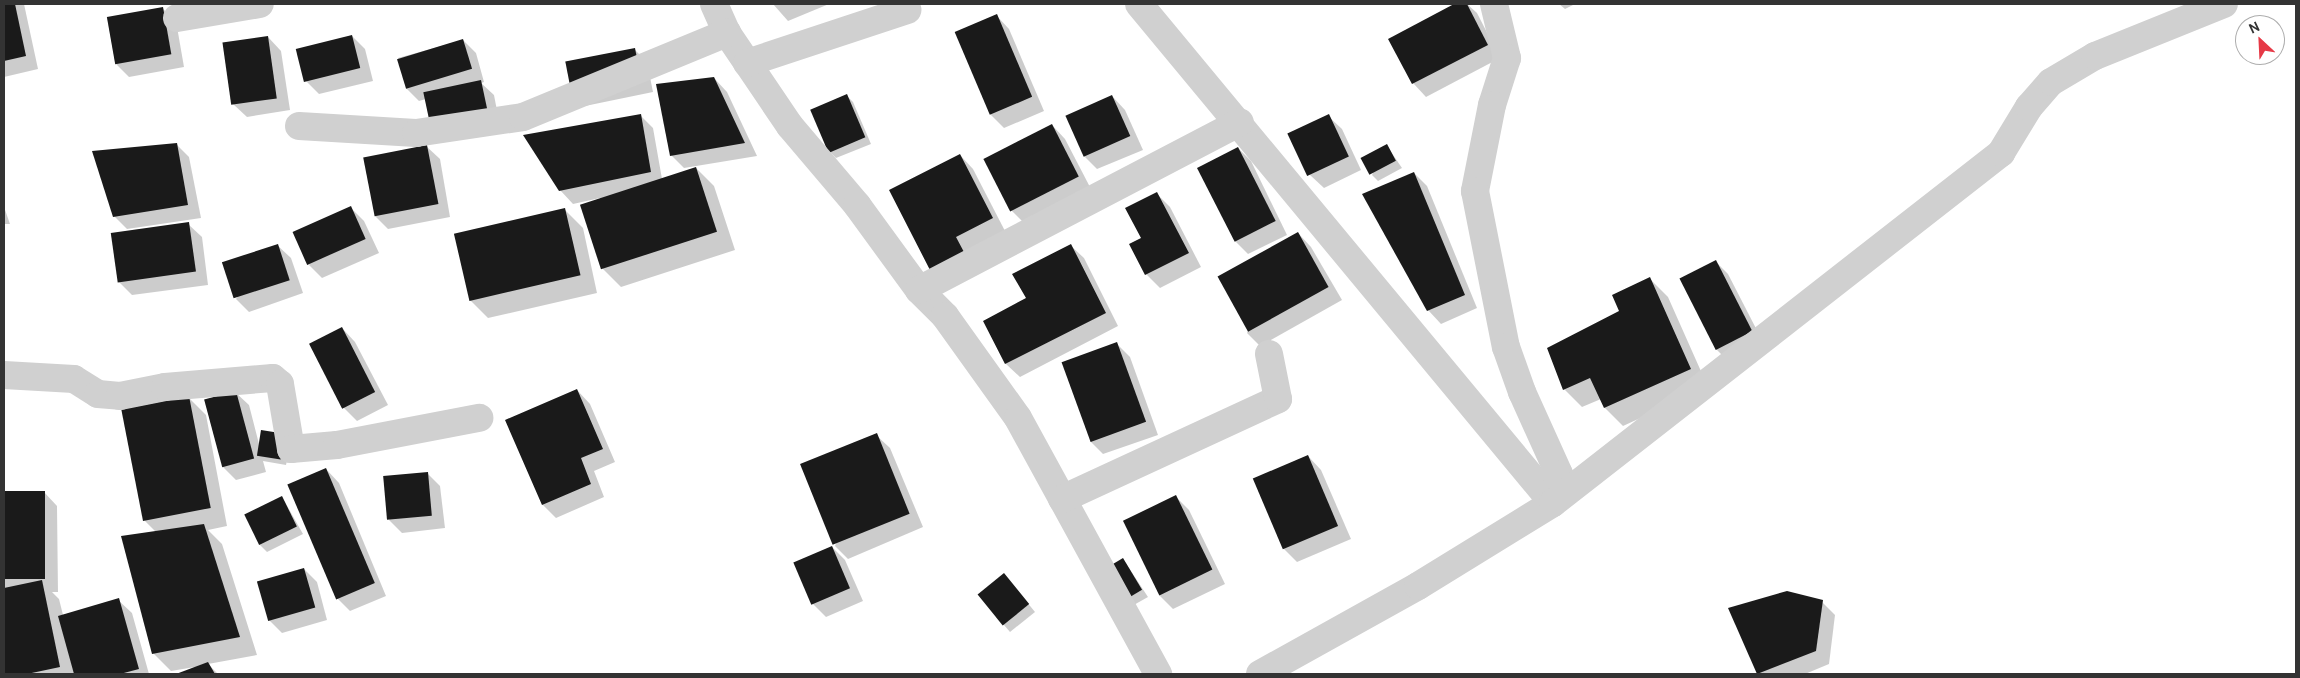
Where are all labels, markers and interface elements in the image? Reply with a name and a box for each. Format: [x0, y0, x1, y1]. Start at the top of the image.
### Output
north arrow [2235, 15, 2285, 65]
text: N [2246, 17, 2262, 38]

